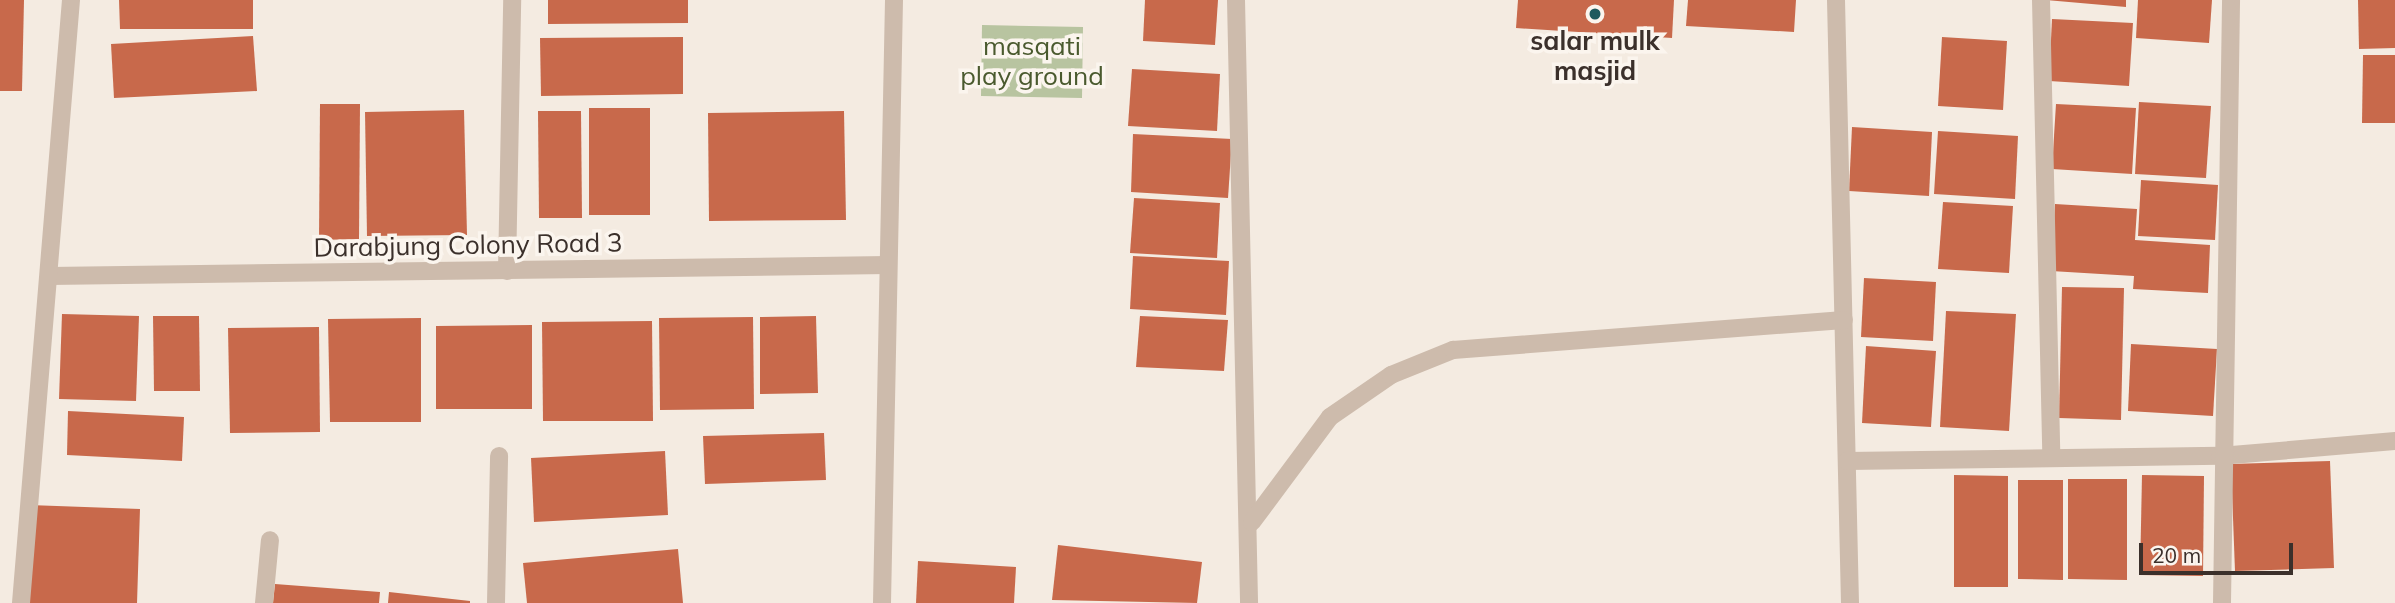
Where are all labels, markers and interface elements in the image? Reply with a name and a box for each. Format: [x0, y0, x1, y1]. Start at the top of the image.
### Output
marker: salar mulk masjid [1587, 6, 1603, 22]
place label: salar mulk masjid [1530, 25, 1660, 86]
park label: masqati play ground [960, 30, 1104, 92]
street label: Darabjung Colony Road 3 [313, 227, 623, 263]
scale bar [2143, 530, 2297, 574]
text: 20 m [2152, 542, 2201, 568]

